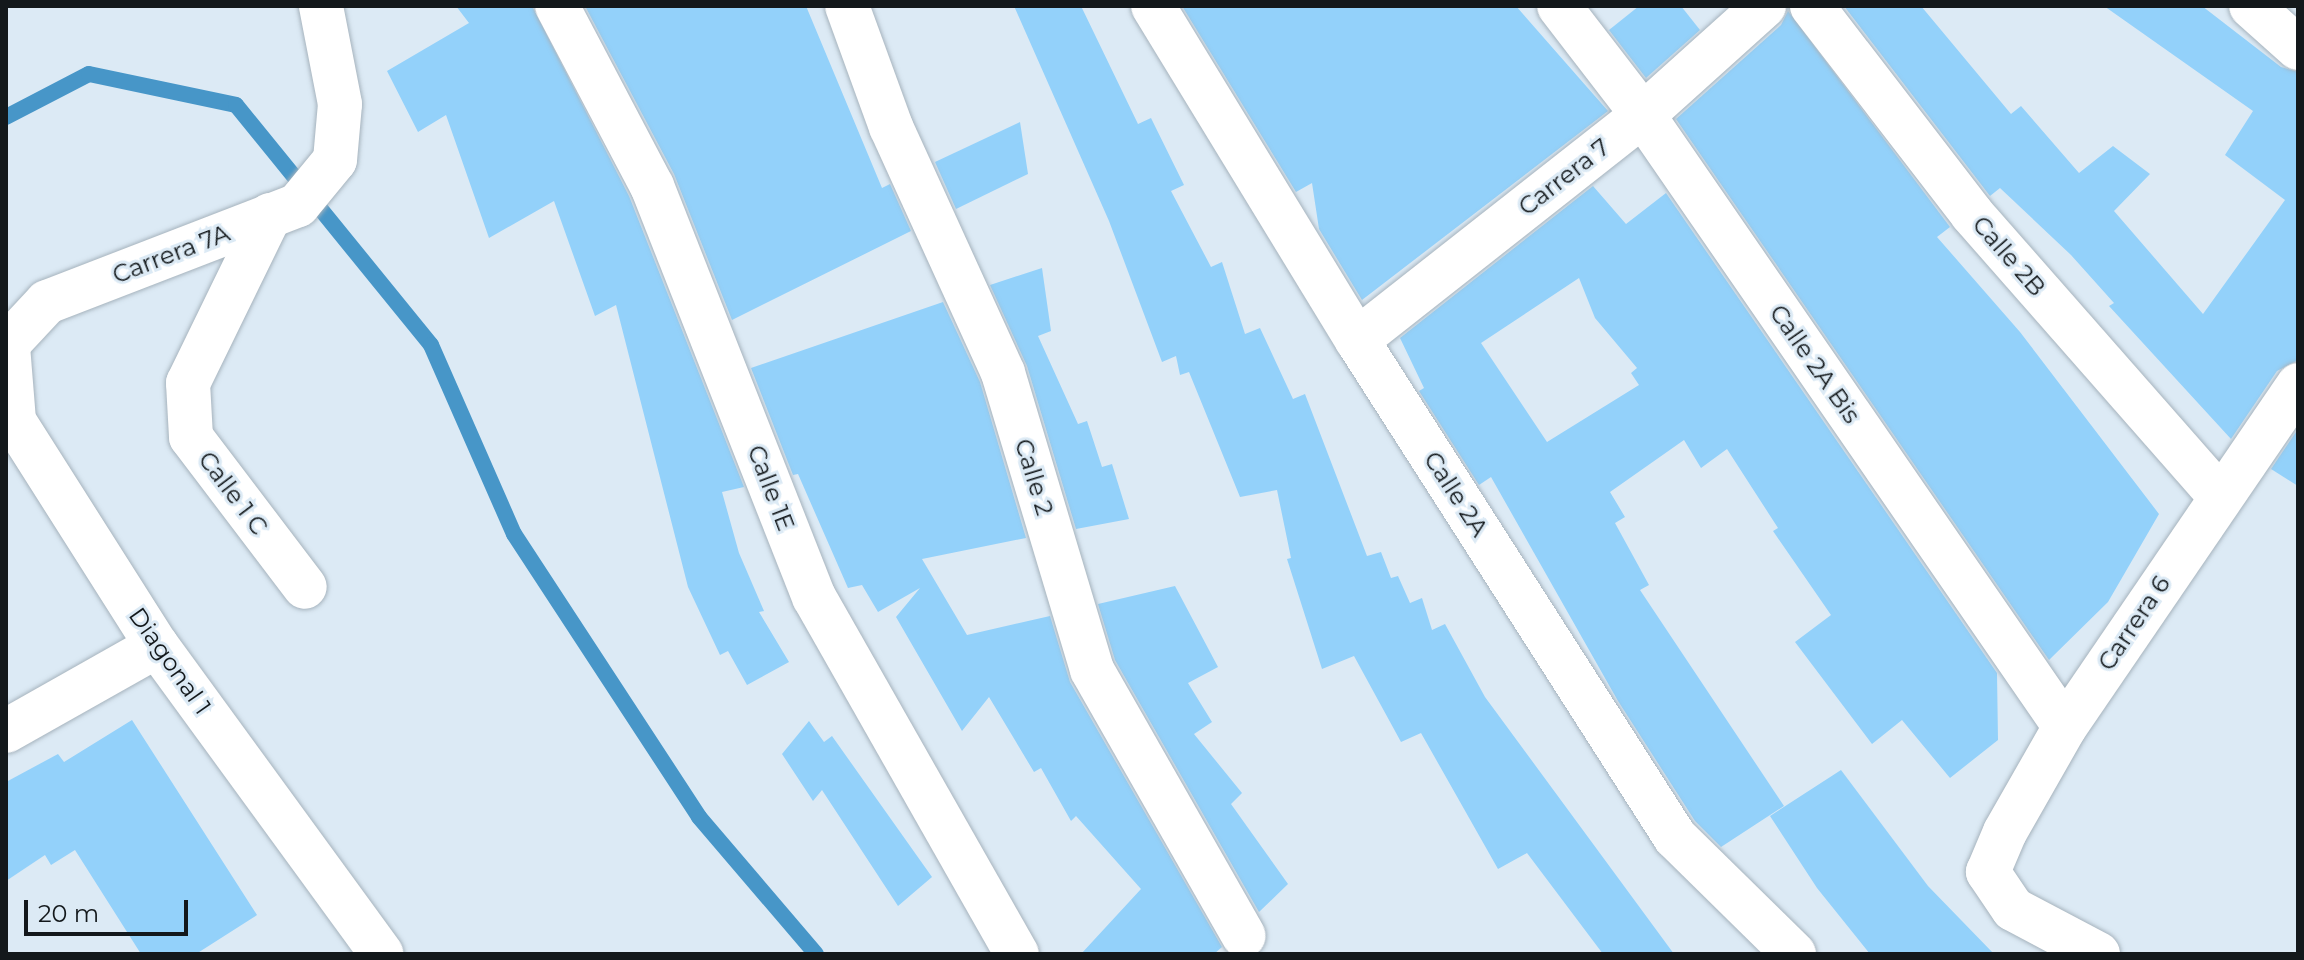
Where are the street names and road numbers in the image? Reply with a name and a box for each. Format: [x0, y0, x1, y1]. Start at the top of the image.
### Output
street label: Carrera 7 [1513, 133, 1615, 221]
street label: Calle 2B [1967, 210, 2051, 302]
street label: Carrera 7A [108, 218, 234, 290]
street label: Calle 2A Bis [1764, 299, 1866, 429]
street label: Calle 2 [1009, 435, 1059, 519]
street label: Calle 1E [742, 441, 800, 535]
street label: Calle 1 C [192, 446, 274, 540]
street label: Calle 2A [1418, 446, 1494, 542]
street label: Carrera 6 [2092, 570, 2176, 676]
street label: Diagonal 1 [123, 602, 217, 720]

